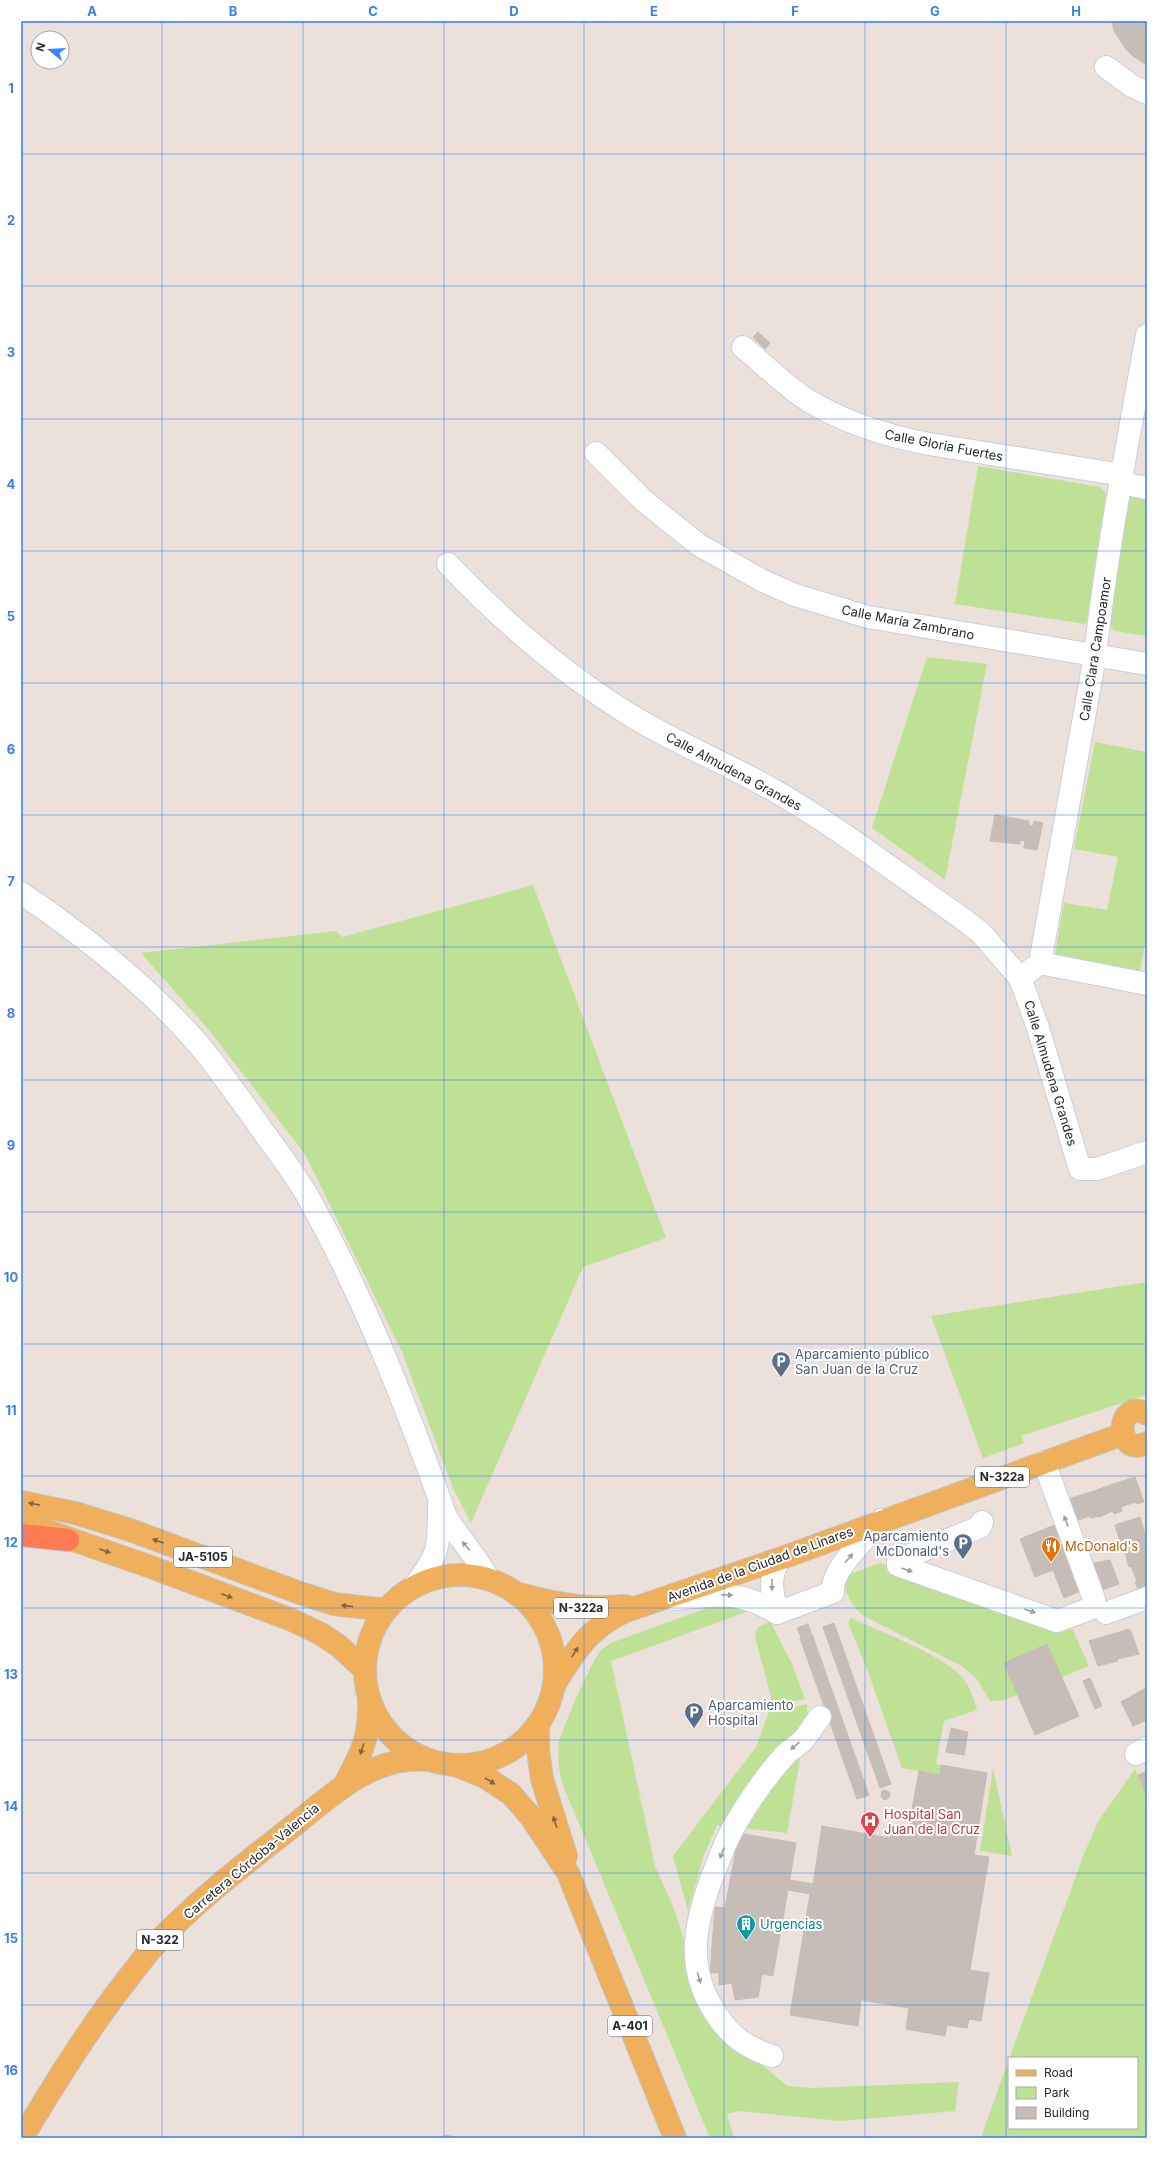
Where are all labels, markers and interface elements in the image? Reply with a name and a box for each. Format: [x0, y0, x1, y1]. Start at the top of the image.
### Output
text: A [87, 3, 97, 19]
text: B [229, 3, 238, 19]
text: C [368, 3, 378, 19]
text: D [509, 3, 519, 19]
text: E [650, 3, 658, 19]
text: F [791, 3, 799, 19]
text: G [930, 3, 940, 19]
text: H [1071, 3, 1081, 19]
north arrow [30, 30, 70, 70]
text: N [33, 41, 48, 53]
text: 1 [8, 80, 14, 96]
text: 2 [7, 212, 15, 228]
text: 3 [7, 344, 15, 360]
street label: Calle Gloria Fuertes [883, 426, 1005, 464]
text: 4 [7, 476, 16, 492]
street label: Calle Clara Campoamor [1076, 576, 1114, 722]
street label: Calle María Zambrano [840, 601, 976, 643]
text: 5 [7, 608, 15, 624]
street label: Calle Almudena Grandes [663, 728, 805, 814]
text: 6 [7, 741, 15, 757]
text: 7 [7, 873, 15, 889]
street label: Calle Almudena Grandes [1021, 998, 1081, 1148]
text: 8 [7, 1005, 15, 1021]
text: 9 [7, 1137, 15, 1153]
text: 10 [4, 1269, 18, 1285]
place label: Aparcamiento público San Juan de la Cruz [795, 1346, 930, 1377]
parking icon: Aparcamiento público San Juan de la Cruz [770, 1350, 792, 1378]
text: 11 [5, 1402, 17, 1418]
road number: N-322a [975, 1467, 1029, 1487]
one-way arrow [28, 1501, 40, 1507]
one-way arrow [1063, 1515, 1069, 1527]
street label: Avenida de la Ciudad de Linares [665, 1523, 855, 1605]
place label: Aparcamiento McDonald's [863, 1528, 949, 1559]
parking icon: Aparcamiento McDonald's [952, 1532, 974, 1560]
text: 12 [4, 1534, 18, 1550]
restaurant icon: McDonald's [1040, 1535, 1062, 1563]
one-way arrow [152, 1537, 164, 1543]
place label: McDonald's [1065, 1538, 1138, 1554]
one-way arrow [461, 1541, 470, 1551]
road number: JA-5105 [174, 1547, 232, 1567]
one-way arrow [100, 1549, 112, 1555]
one-way arrow [844, 1553, 853, 1563]
one-way arrow [901, 1567, 913, 1573]
one-way arrow [769, 1579, 775, 1592]
one-way arrow [721, 1592, 734, 1598]
one-way arrow [222, 1593, 234, 1599]
road number: N-322a [554, 1598, 608, 1618]
one-way arrow [341, 1602, 353, 1609]
one-way arrow [1024, 1609, 1036, 1615]
one-way arrow [572, 1646, 579, 1658]
text: 13 [4, 1666, 18, 1682]
place label: Aparcamiento Hospital [708, 1697, 794, 1728]
parking icon: Aparcamiento Hospital [683, 1701, 705, 1729]
one-way arrow [790, 1742, 800, 1751]
one-way arrow [359, 1744, 365, 1756]
one-way arrow [485, 1777, 496, 1784]
text: 14 [4, 1798, 18, 1814]
street label: Carretera Córdoba-Valencia [180, 1800, 322, 1922]
place label: Hospital San Juan de la Cruz [884, 1806, 980, 1837]
hospital icon: Hospital San Juan de la Cruz [859, 1810, 881, 1838]
one-way arrow [552, 1816, 558, 1828]
one-way arrow [718, 1847, 724, 1859]
building icon: Urgencias [735, 1913, 757, 1941]
place label: Urgencias [760, 1916, 822, 1932]
text: 15 [4, 1930, 18, 1946]
road number: N-322 [137, 1930, 183, 1950]
one-way arrow [696, 1972, 702, 1984]
road number: A-401 [608, 2016, 652, 2036]
legend [1008, 2057, 1138, 2129]
text: 16 [4, 2062, 18, 2078]
text: Road [1044, 2065, 1073, 2080]
text: Park [1044, 2085, 1070, 2100]
text: Building [1044, 2105, 1089, 2120]

